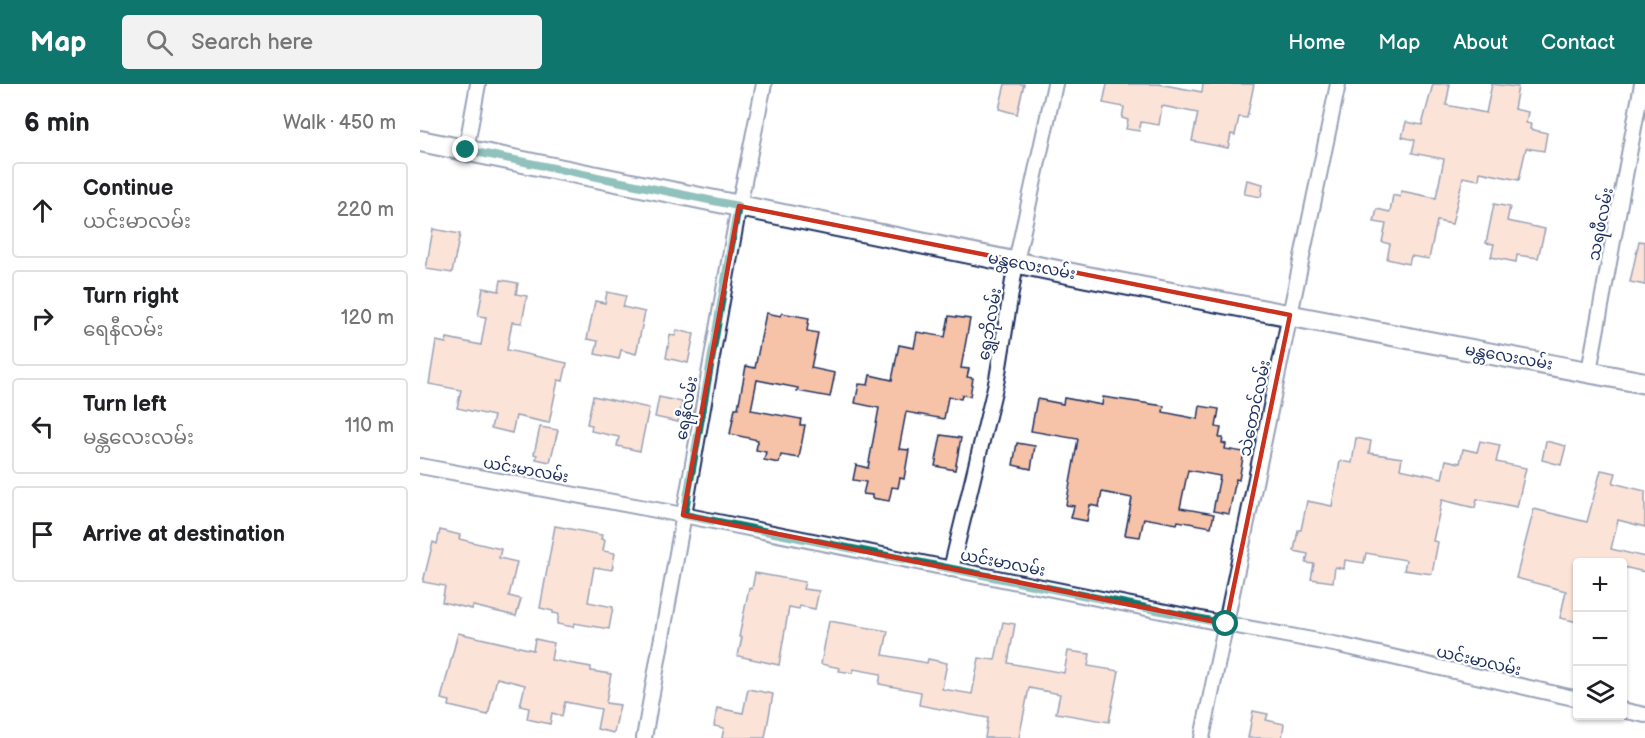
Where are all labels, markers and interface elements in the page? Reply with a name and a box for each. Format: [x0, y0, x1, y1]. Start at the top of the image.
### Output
search box [122, 15, 542, 69]
text: Map [30, 26, 86, 59]
icon: search [143, 26, 176, 59]
text: Search here [191, 29, 313, 56]
text: Home [1288, 30, 1345, 55]
text: Map [1378, 30, 1420, 55]
text: About [1453, 30, 1508, 55]
text: Contact [1541, 30, 1615, 55]
text: 6 min [24, 108, 90, 139]
text: Walk · 450 m [283, 111, 396, 135]
route end [452, 136, 478, 162]
text: Continue [83, 175, 173, 202]
street label: သရဖီလမ်း [1582, 185, 1621, 263]
icon: ahead [26, 194, 59, 227]
text: 220 m [337, 198, 394, 222]
text: ယင်းမာလမ်း [83, 210, 191, 234]
street label: မန္တလေးလမ်း [986, 246, 1078, 287]
text: Turn right [83, 283, 179, 310]
street label: ရွှေဘိုလမ်း [972, 286, 1010, 363]
icon: right [26, 302, 59, 335]
text: 120 m [341, 306, 394, 330]
text: ရေနီလမ်း [83, 318, 164, 342]
street label: မန္တလေးလမ်း [1463, 337, 1555, 377]
street label: သဲတောင်လမ်း [1233, 358, 1275, 458]
street label: ရေနီလမ်း [670, 374, 705, 442]
text: Turn left [83, 391, 167, 418]
icon: left [26, 410, 59, 443]
text: 110 m [345, 414, 394, 438]
text: မန္တလေးလမ်း [83, 426, 194, 450]
street label: ယင်းမာလမ်း [482, 451, 570, 487]
icon: arrive [26, 518, 59, 551]
text: Arrive at destination [83, 521, 285, 548]
street label: ယင်းမာလမ်း [958, 543, 1048, 581]
map controls [1573, 558, 1627, 720]
button: + [1573, 558, 1627, 612]
route start [1212, 610, 1238, 636]
button: − [1573, 612, 1627, 666]
street label: ယင်းမာလမ်း [1434, 640, 1524, 680]
button: layers [1573, 666, 1627, 720]

